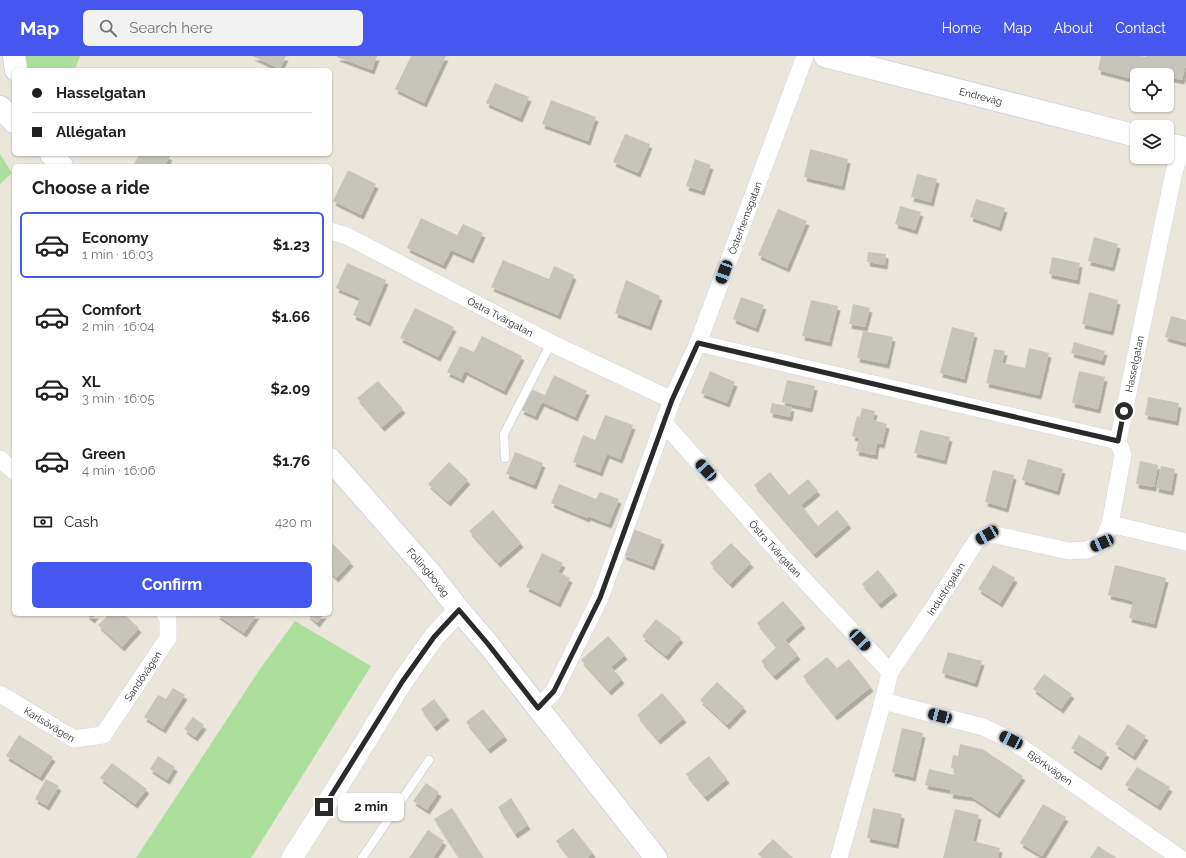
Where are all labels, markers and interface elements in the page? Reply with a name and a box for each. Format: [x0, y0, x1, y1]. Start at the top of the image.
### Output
search box [83, 10, 363, 46]
text: Map [20, 17, 59, 39]
icon: search [97, 17, 119, 39]
text: Search here [129, 19, 213, 37]
text: Home [942, 20, 981, 36]
text: Map [1003, 20, 1032, 36]
text: About [1054, 20, 1093, 36]
text: Contact [1115, 20, 1166, 36]
map controls [1130, 68, 1174, 164]
button: locate [1130, 68, 1174, 112]
text: Hasselgatan [56, 84, 146, 102]
street label: Endreväg [958, 86, 1004, 107]
button: layers [1130, 120, 1174, 164]
text: Allégatan [56, 123, 126, 141]
text: Choose a ride [32, 177, 150, 198]
street label: Österhemsgatan [727, 180, 764, 256]
icon: car [34, 227, 70, 263]
text: Economy [82, 229, 149, 247]
text: $1.23 [273, 236, 310, 254]
text: 1 min · 16:03 [82, 247, 153, 262]
car [714, 259, 734, 285]
street label: Östra Tvärgatan [466, 295, 535, 339]
icon: car [34, 299, 70, 335]
text: Comfort [82, 301, 141, 319]
text: $1.66 [271, 308, 310, 326]
text: 2 min · 16:04 [82, 319, 154, 334]
street label: Hasselgatan [1123, 335, 1146, 393]
icon: car [34, 371, 70, 407]
text: XL [82, 373, 100, 391]
text: $2.09 [271, 380, 310, 398]
text: 3 min · 16:05 [82, 391, 155, 406]
route start [1115, 402, 1133, 420]
icon: car [34, 443, 70, 479]
text: Green [82, 445, 126, 463]
text: $1.76 [272, 452, 310, 470]
car [694, 457, 718, 483]
text: 4 min · 16:06 [82, 463, 156, 478]
icon: cash [32, 511, 54, 533]
text: Cash [64, 513, 98, 531]
text: 420 m [275, 515, 312, 530]
street label: Östra Tvärgatan [747, 518, 804, 580]
car [974, 524, 1000, 546]
car [1089, 533, 1115, 553]
street label: Follingboväg [405, 546, 451, 599]
street label: Industrigatan [925, 560, 967, 618]
button: Confirm [32, 562, 312, 608]
car [847, 627, 873, 653]
street label: Sandövägen [122, 649, 164, 703]
street label: Karlsövägen [22, 705, 77, 744]
car [927, 707, 953, 725]
car [998, 729, 1024, 751]
street label: Björkvägen [1025, 748, 1075, 787]
callout: 2 min [338, 793, 404, 821]
route end [315, 798, 333, 816]
text: 2 min [354, 799, 388, 814]

